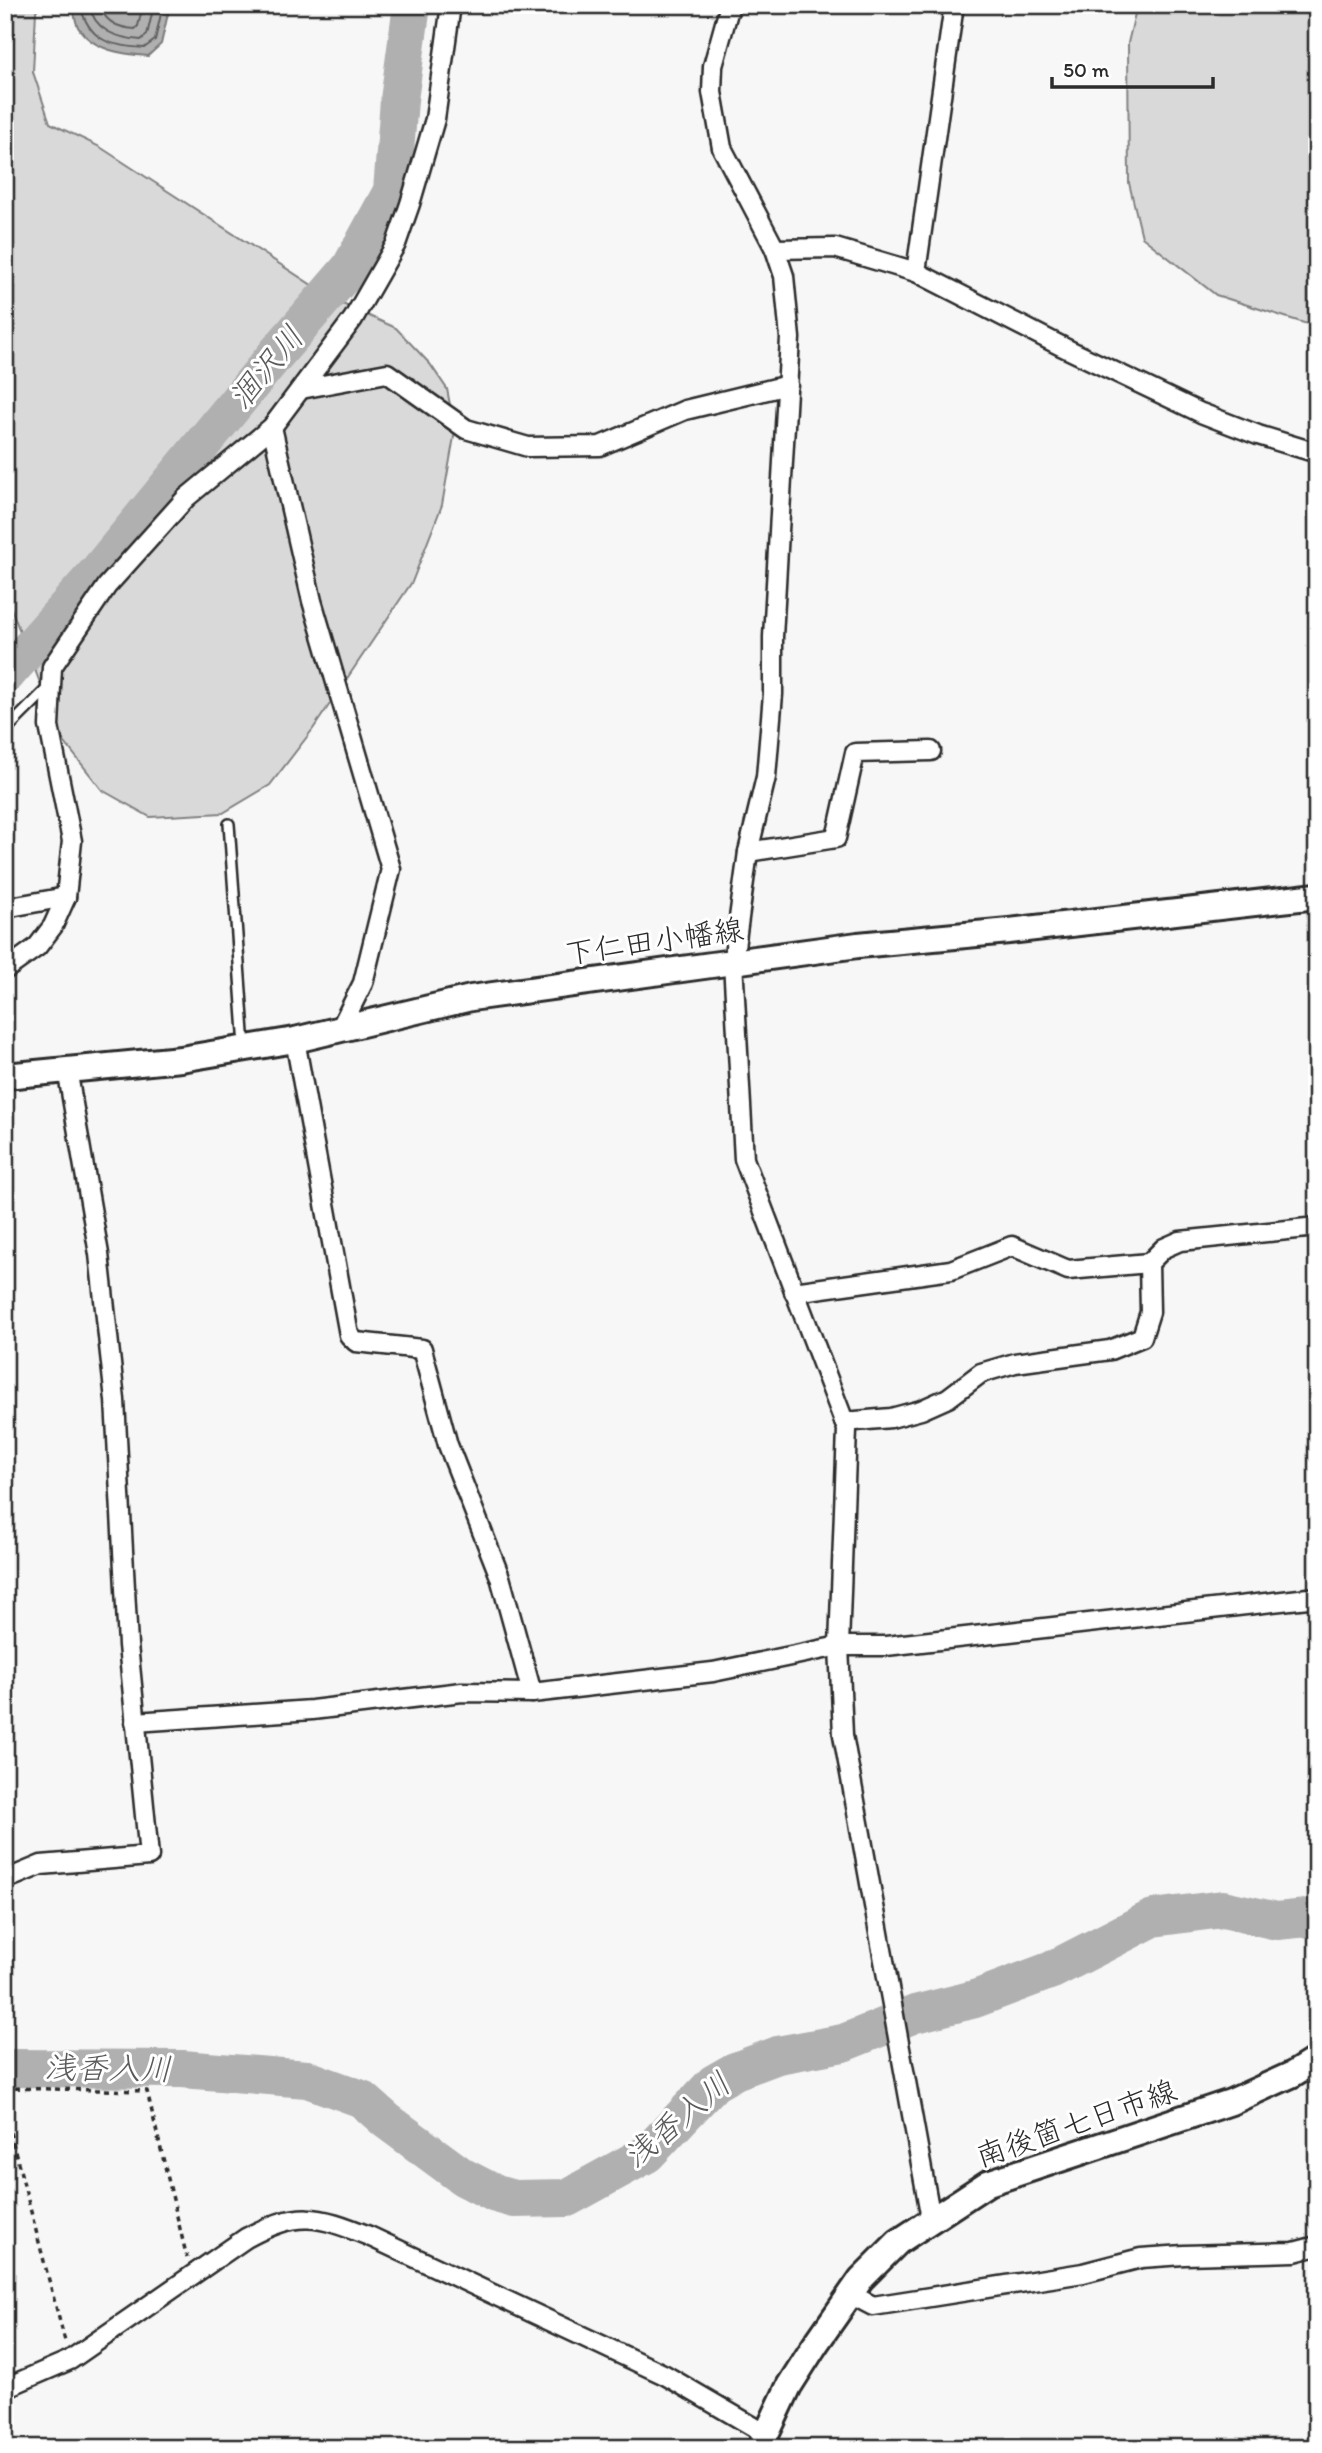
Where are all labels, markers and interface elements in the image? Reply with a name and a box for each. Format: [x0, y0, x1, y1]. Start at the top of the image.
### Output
scale bar [1052, 46, 1214, 90]
text: 50 m [1063, 57, 1110, 82]
water label: 涸沢川 [221, 318, 311, 416]
street label: 下仁田小幡線 [562, 910, 746, 972]
water label: 浅香入川 [44, 2048, 172, 2088]
water label: 浅香入川 [616, 2064, 738, 2176]
street label: 南後箇七日市線 [971, 2071, 1181, 2175]

